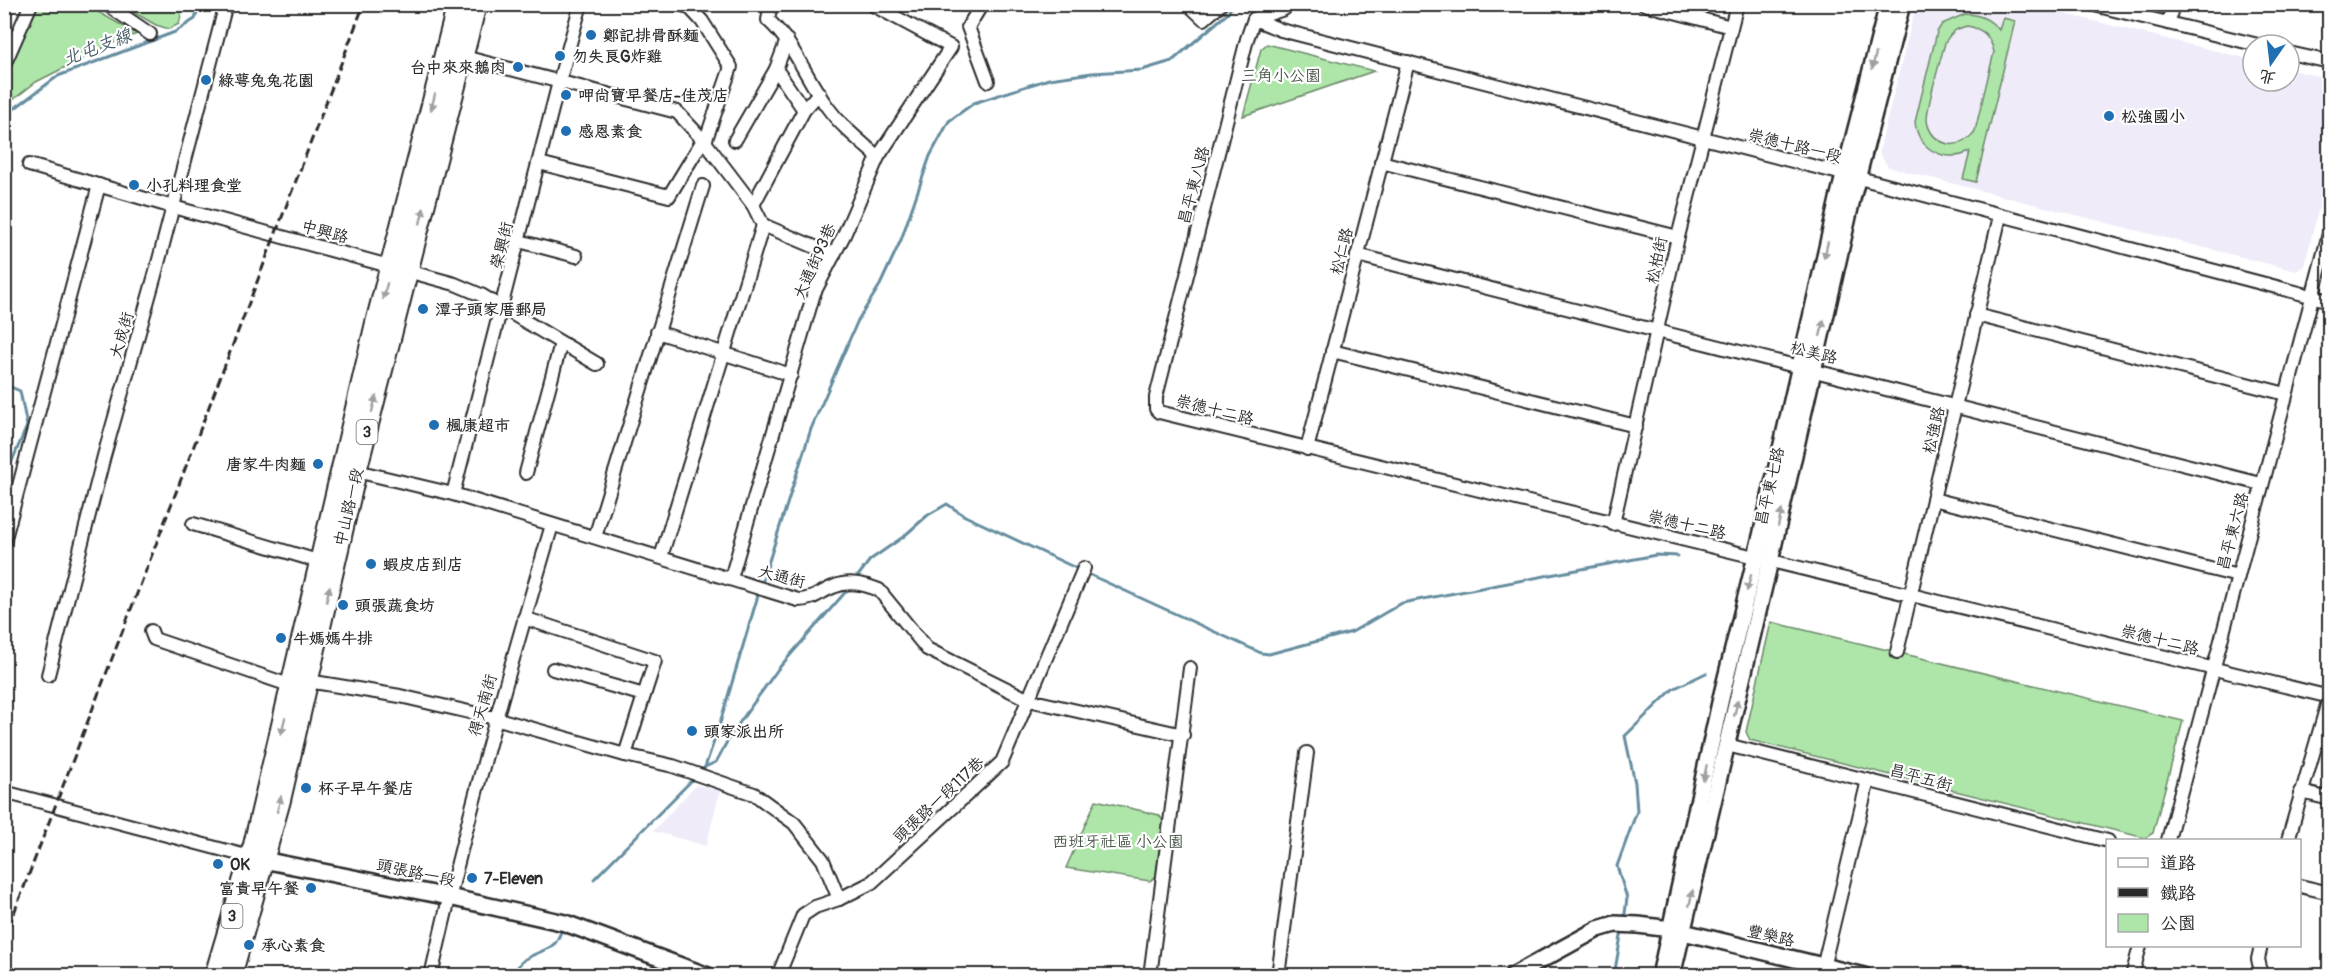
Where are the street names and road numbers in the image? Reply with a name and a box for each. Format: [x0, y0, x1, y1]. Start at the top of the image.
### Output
street label: 崇德十路一段 [1746, 125, 1844, 167]
street label: 昌平東八路 [1174, 144, 1214, 226]
street label: 中興路 [299, 216, 351, 248]
street label: 榮興街 [486, 220, 517, 271]
street label: 大通街93巷 [789, 220, 841, 303]
street label: 松仁路 [1326, 226, 1357, 277]
street label: 松柏街 [1642, 235, 1672, 286]
street label: 大成街 [106, 309, 138, 361]
street label: 松美路 [1788, 337, 1839, 368]
street label: 崇德十二路 [1174, 391, 1256, 429]
street label: 松強路 [1919, 405, 1949, 456]
road number: 3 [356, 420, 378, 444]
street label: 昌平東七路 [1751, 445, 1789, 527]
street label: 中山路一段 [330, 466, 368, 548]
street label: 昌平東六路 [2213, 490, 2253, 572]
street label: 崇德十二路 [1646, 506, 1728, 544]
street label: 大通街 [756, 561, 807, 592]
street label: 崇德十二路 [2119, 621, 2201, 659]
street label: 得天南街 [465, 672, 501, 739]
street label: 頭張路一段117巷 [889, 753, 988, 847]
street label: 昌平五街 [1887, 760, 1954, 796]
street label: 頭張路一段 [375, 855, 457, 891]
road number: 3 [222, 904, 242, 928]
street label: 豐樂路 [1745, 921, 1796, 951]

